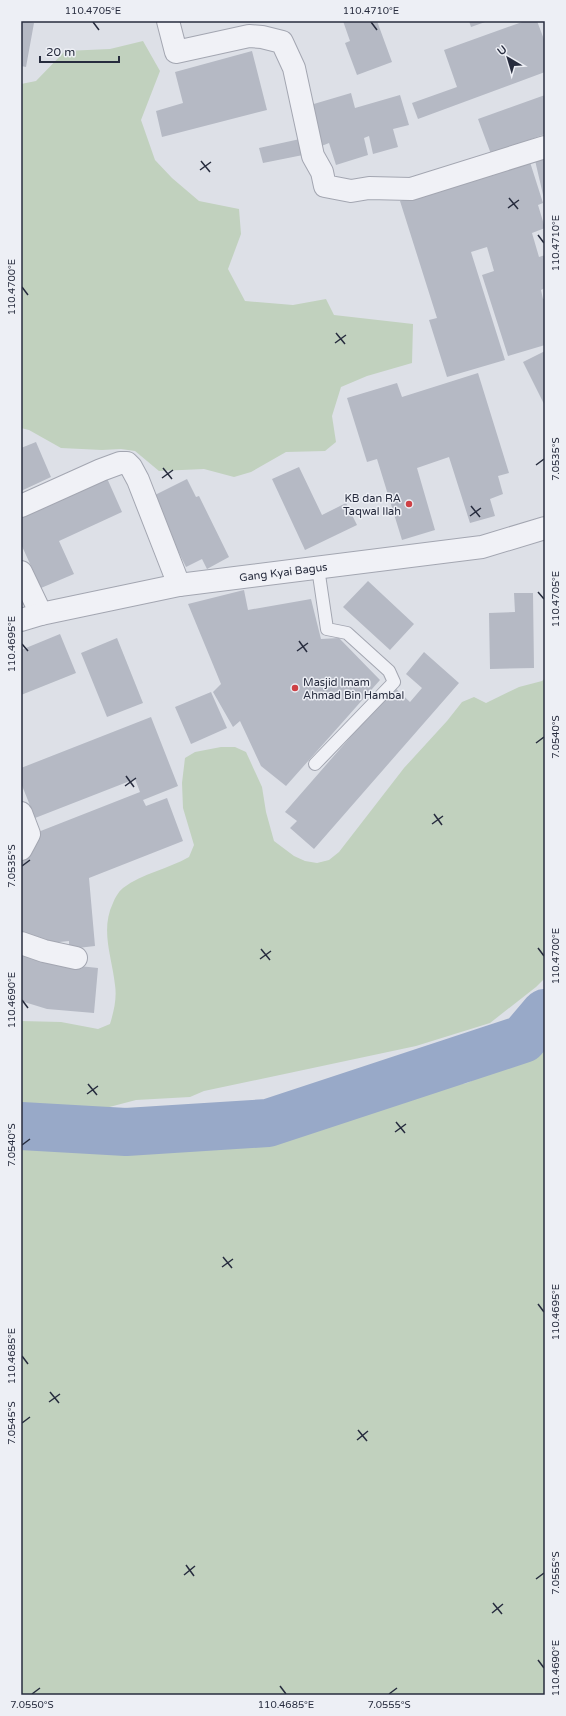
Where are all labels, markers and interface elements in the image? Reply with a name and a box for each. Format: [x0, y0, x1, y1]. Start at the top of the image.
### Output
text: 110.4705°E [65, 5, 121, 17]
text: 110.4710°E [343, 5, 399, 17]
scale bar [40, 38, 119, 64]
north arrow [488, 38, 528, 78]
text: U [495, 43, 509, 58]
text: 20 m [46, 45, 75, 59]
text: 110.4710°E [550, 215, 562, 271]
text: 110.4700°E [6, 259, 18, 315]
text: 7.0535°S [550, 437, 562, 481]
place label: KB dan RA Taqwal Ilah [343, 492, 401, 518]
marker: KB dan RA Taqwal Ilah [404, 499, 414, 509]
street label: Gang Kyai Bagus [238, 560, 328, 584]
text: 110.4705°E [550, 571, 562, 627]
text: 110.4695°E [6, 616, 18, 672]
place label: Masjid Imam Ahmad Bin Hambal [303, 676, 404, 702]
marker: Masjid Imam Ahmad Bin Hambal [290, 683, 300, 693]
text: 7.0540°S [550, 715, 562, 759]
text: 7.0535°S [6, 844, 18, 888]
text: 110.4700°E [550, 928, 562, 984]
text: 110.4690°E [6, 972, 18, 1028]
text: 7.0540°S [6, 1123, 18, 1167]
text: 110.4695°E [550, 1284, 562, 1340]
text: 110.4685°E [6, 1328, 18, 1384]
text: 7.0545°S [6, 1401, 18, 1445]
text: 7.0555°S [550, 1551, 562, 1595]
text: 110.4690°E [550, 1640, 562, 1696]
text: 7.0550°S [10, 1699, 54, 1711]
text: 110.4685°E [258, 1699, 314, 1711]
text: 7.0555°S [367, 1699, 411, 1711]

